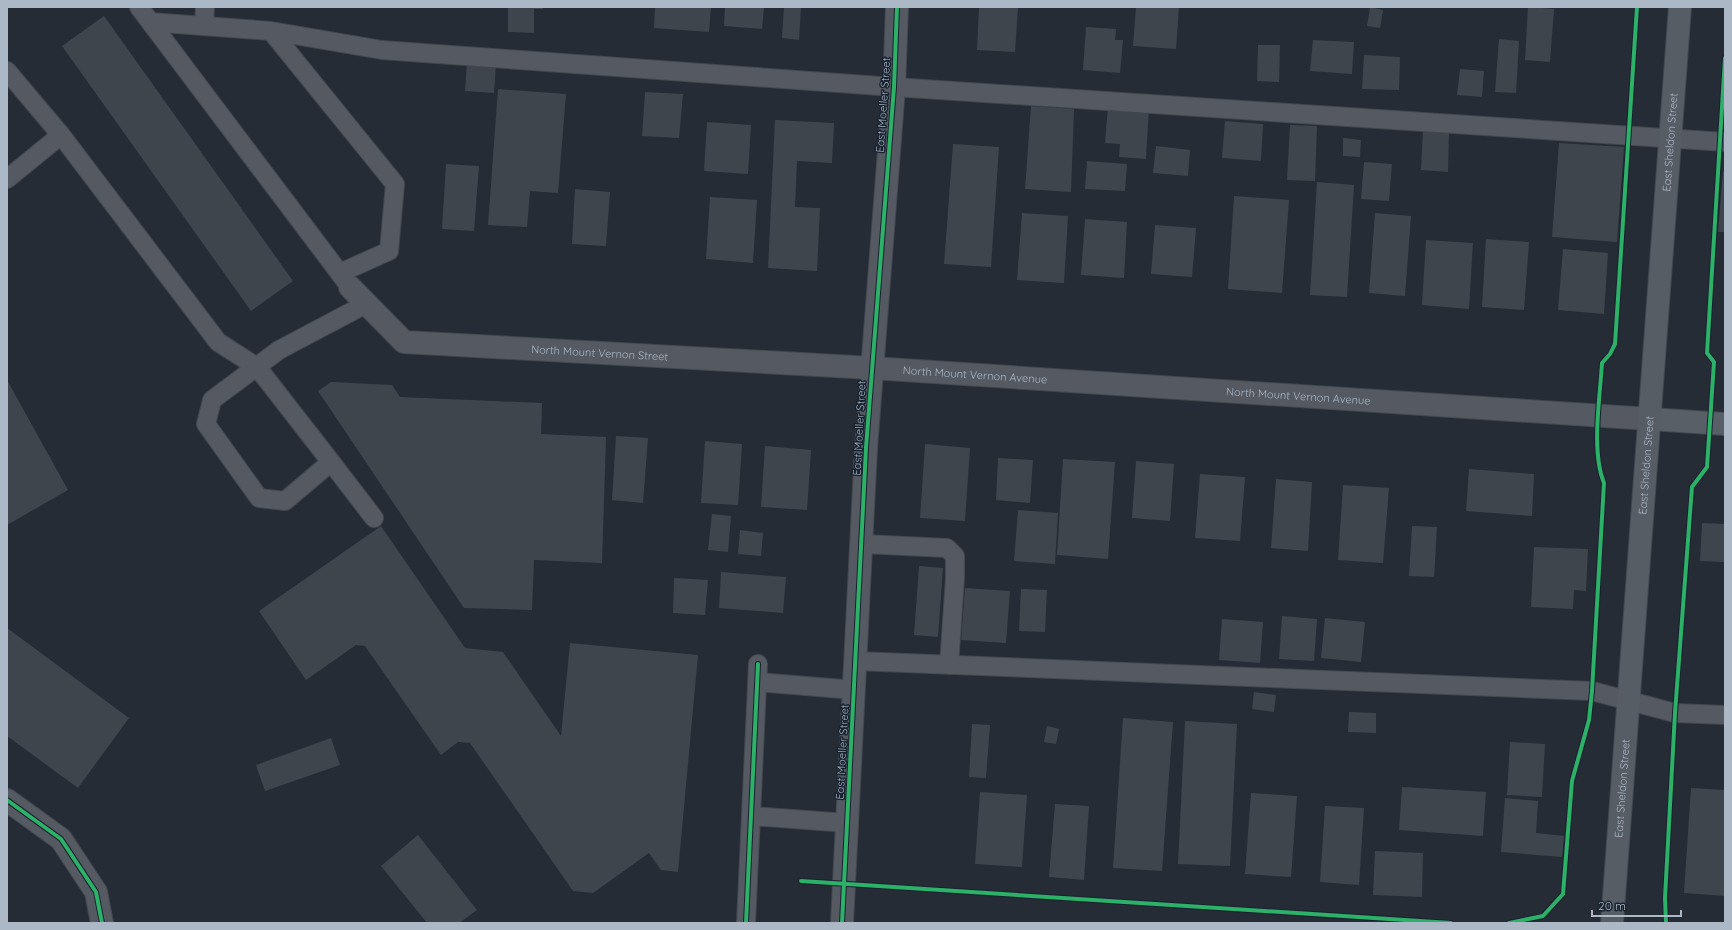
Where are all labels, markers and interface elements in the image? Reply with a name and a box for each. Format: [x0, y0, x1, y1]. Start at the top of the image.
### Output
street label: East Moeller Street [873, 57, 893, 153]
street label: East Sheldon Street [1659, 92, 1681, 192]
street label: North Mount Vernon Street [531, 342, 669, 364]
street label: North Mount Vernon Avenue [902, 363, 1048, 386]
street label: East Moeller Street [850, 380, 868, 476]
street label: North Mount Vernon Avenue [1226, 384, 1371, 408]
street label: East Sheldon Street [1635, 415, 1657, 515]
street label: East Moeller Street [833, 704, 851, 800]
street label: East Sheldon Street [1611, 738, 1633, 838]
scale bar [1592, 892, 1681, 918]
text: 20 m [1598, 898, 1626, 913]

